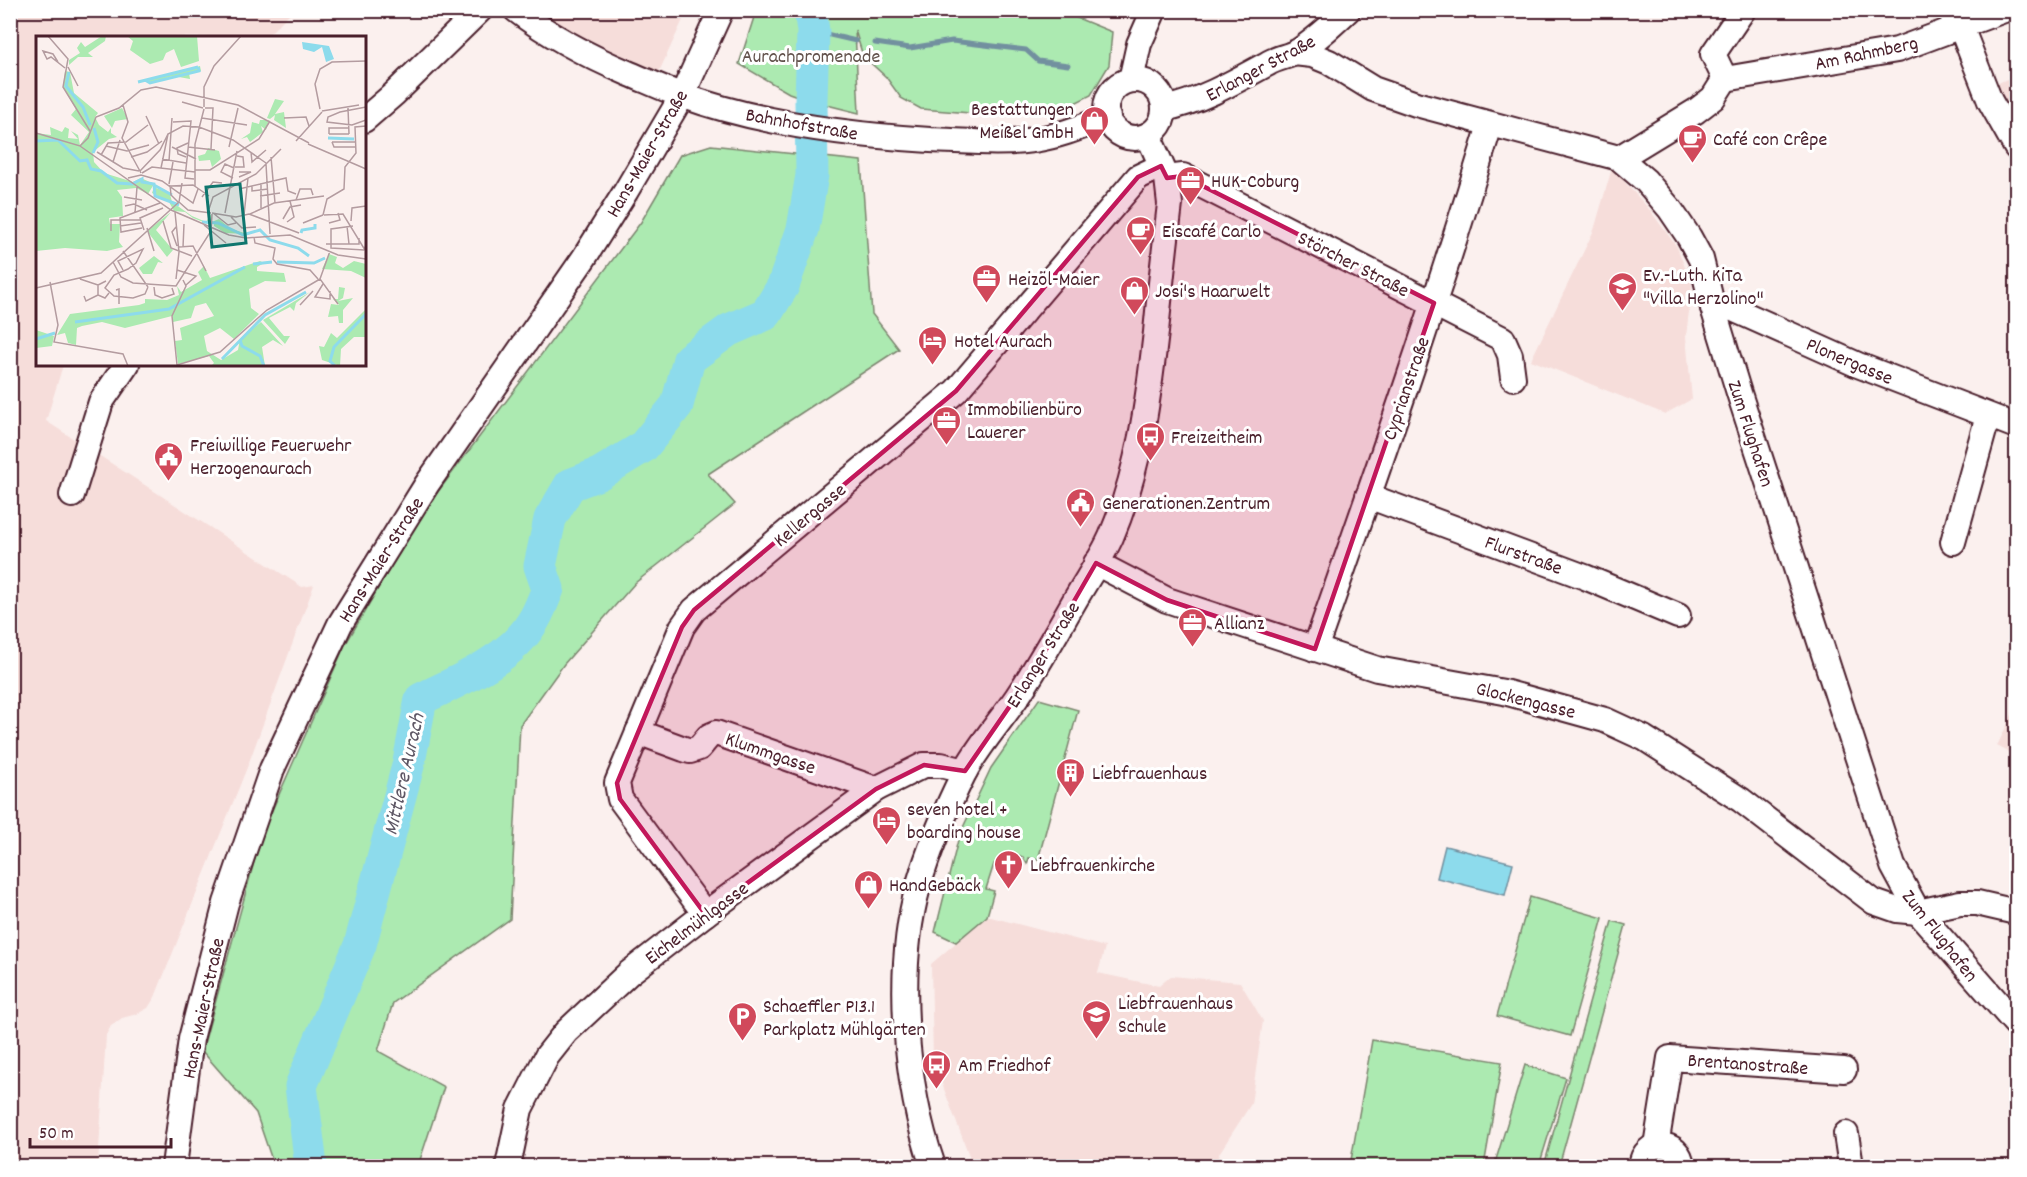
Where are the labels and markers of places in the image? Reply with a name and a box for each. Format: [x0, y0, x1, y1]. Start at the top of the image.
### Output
place label: Bestattungen Meißel GmbH [971, 97, 1074, 148]
shop icon: Bestattungen Meißel GmbH [1079, 104, 1111, 146]
cafe icon: Café con Crêpe [1676, 122, 1708, 164]
place label: Café con Crêpe [1713, 127, 1827, 155]
office icon: HUK-Coburg [1174, 164, 1206, 206]
place label: HUK-Coburg [1211, 169, 1299, 197]
cafe icon: Eiscafé Carlo [1125, 214, 1157, 256]
place label: Eiscafé Carlo [1162, 219, 1261, 247]
office icon: Heizöl-Maier [971, 262, 1003, 304]
place label: Ev.-Luth. KiTa "Villa Herzolino" [1643, 263, 1764, 314]
place label: Heizöl-Maier [1008, 267, 1100, 295]
school or university icon: Ev.-Luth. KiTa "Villa Herzolino" [1606, 270, 1638, 312]
shop icon: Josi's Haarwelt [1118, 274, 1150, 316]
place label: Josi's Haarwelt [1155, 279, 1270, 307]
hotel icon: Hotel Aurach [917, 324, 949, 366]
place label: Hotel Aurach [954, 329, 1052, 357]
place label: Immobilienbüro Lauerer [967, 397, 1082, 448]
office icon: Immobilienbüro Lauerer [930, 404, 962, 446]
bus stop icon: Freizeitheim [1134, 420, 1166, 462]
place label: Freizeitheim [1171, 425, 1263, 453]
place label: Freiwillige Feuerwehr Herzogenaurach [190, 433, 352, 484]
public building icon: Freiwillige Feuerwehr Herzogenaurach [153, 440, 185, 482]
public building icon: Generationen.Zentrum [1065, 486, 1097, 528]
place label: Generationen.Zentrum [1102, 491, 1270, 519]
office icon: Allianz [1177, 606, 1209, 648]
place label: Allianz [1214, 611, 1265, 639]
building icon: Liebfrauenhaus [1055, 756, 1087, 798]
place label: Liebfrauenhaus [1092, 761, 1207, 789]
place label: seven hotel + boarding house [907, 797, 1021, 848]
hotel icon: seven hotel + boarding house [870, 804, 902, 846]
church icon: Liebfrauenkirche [993, 848, 1025, 890]
place label: Liebfrauenkirche [1030, 853, 1155, 881]
shop icon: HandGebäck [852, 868, 884, 910]
place label: HandGebäck [889, 873, 981, 901]
place label: Liebfrauenhaus Schule [1118, 991, 1233, 1042]
place label: Schaeffler P13.1 Parkplatz Mühlgärten [763, 994, 926, 1045]
school or university icon: Liebfrauenhaus Schule [1081, 998, 1113, 1040]
parking icon: Schaeffler P13.1 Parkplatz Mühlgärten [726, 1000, 758, 1042]
bus stop icon: Am Friedhof [921, 1048, 953, 1090]
place label: Am Friedhof [958, 1053, 1051, 1081]

